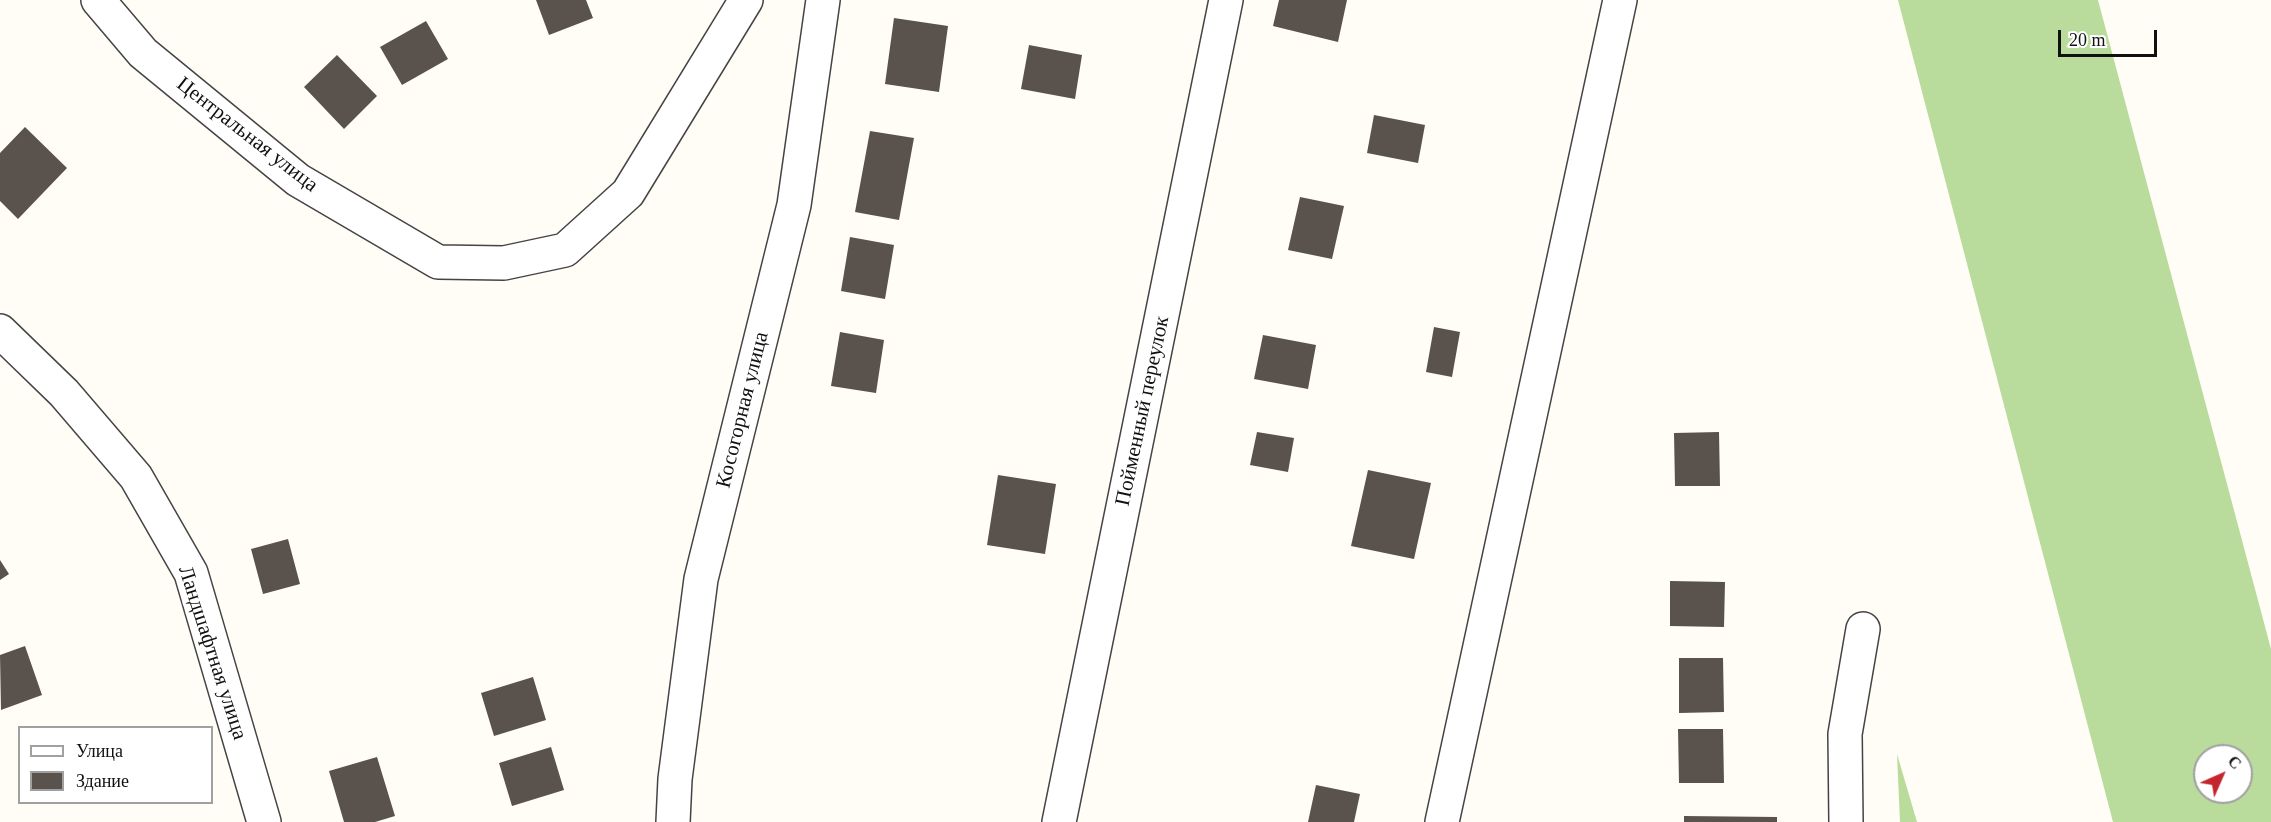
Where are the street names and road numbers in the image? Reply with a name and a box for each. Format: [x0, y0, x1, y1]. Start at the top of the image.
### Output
street label: Центральная улица [171, 72, 323, 198]
street label: Пойменный переулок [1111, 314, 1175, 508]
street label: Косогорная улица [711, 329, 775, 491]
street label: Ландшафтная улица [172, 563, 252, 743]

